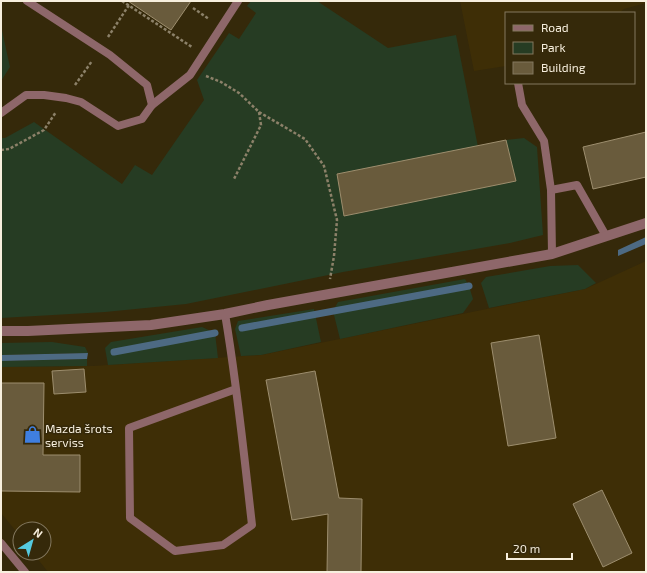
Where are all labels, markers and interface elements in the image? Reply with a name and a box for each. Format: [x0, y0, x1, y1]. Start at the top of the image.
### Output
legend [505, 12, 635, 84]
text: Road [541, 20, 569, 34]
text: Park [541, 40, 566, 54]
text: Building [541, 60, 586, 74]
place label: Mazda šrots serviss [45, 421, 113, 449]
shop icon: Mazda šrots serviss [22, 425, 42, 445]
north arrow [12, 521, 52, 561]
text: N [31, 525, 45, 540]
scale bar [507, 535, 572, 561]
text: 20 m [513, 541, 540, 555]

